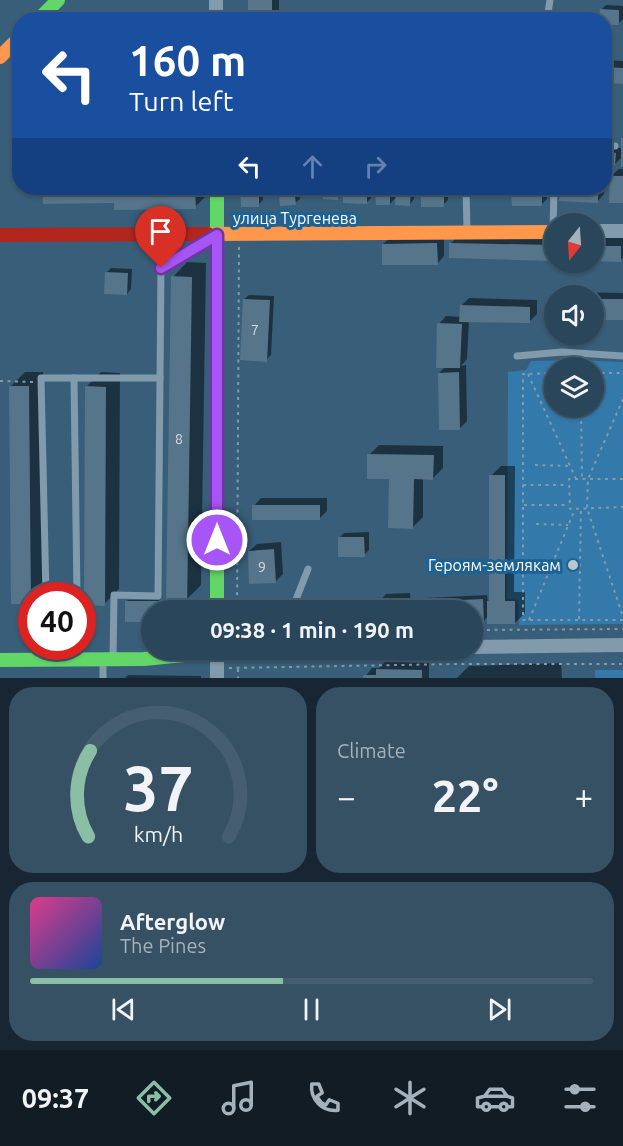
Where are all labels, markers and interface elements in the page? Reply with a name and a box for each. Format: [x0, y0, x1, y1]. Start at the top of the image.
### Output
icon: left [30, 36, 108, 114]
text: 160 m [129, 37, 246, 84]
text: Turn left [129, 86, 233, 116]
icon: left [233, 150, 266, 183]
icon: ahead [296, 150, 329, 183]
icon: right [359, 150, 392, 183]
pin [135, 206, 186, 268]
street label: улица Тургенева [233, 209, 357, 227]
north arrow [544, 213, 604, 273]
map controls [544, 213, 604, 417]
icon: arrive [144, 215, 177, 248]
button: sound [544, 285, 604, 345]
house number: 7 [251, 322, 259, 338]
button: layers [544, 357, 604, 417]
house number: 8 [175, 431, 183, 447]
position arrow [185, 508, 249, 572]
place label: Героям-землякам [428, 556, 561, 574]
marker: Героям-землякам [566, 558, 580, 572]
house number: 9 [258, 559, 266, 575]
speed limit sign: 40 [18, 582, 96, 660]
text: 09:38 · 1 min · 190 m [210, 617, 414, 642]
text: Climate [337, 739, 406, 762]
text: 37 [123, 753, 193, 823]
text: 22° [432, 770, 498, 821]
text: − [337, 778, 356, 815]
text: + [574, 778, 593, 815]
text: km/h [133, 822, 183, 846]
text: Afterglow [120, 909, 225, 934]
text: The Pines [120, 934, 206, 957]
icon: previous [107, 993, 140, 1026]
icon: pause [295, 993, 328, 1026]
icon: next [483, 993, 516, 1026]
icon: directions [133, 1077, 175, 1119]
icon: music [218, 1077, 260, 1119]
icon: phone [303, 1077, 345, 1119]
icon: climate [389, 1077, 431, 1119]
icon: car [474, 1077, 516, 1119]
icon: filters [559, 1077, 601, 1119]
text: 09:37 [22, 1083, 89, 1113]

